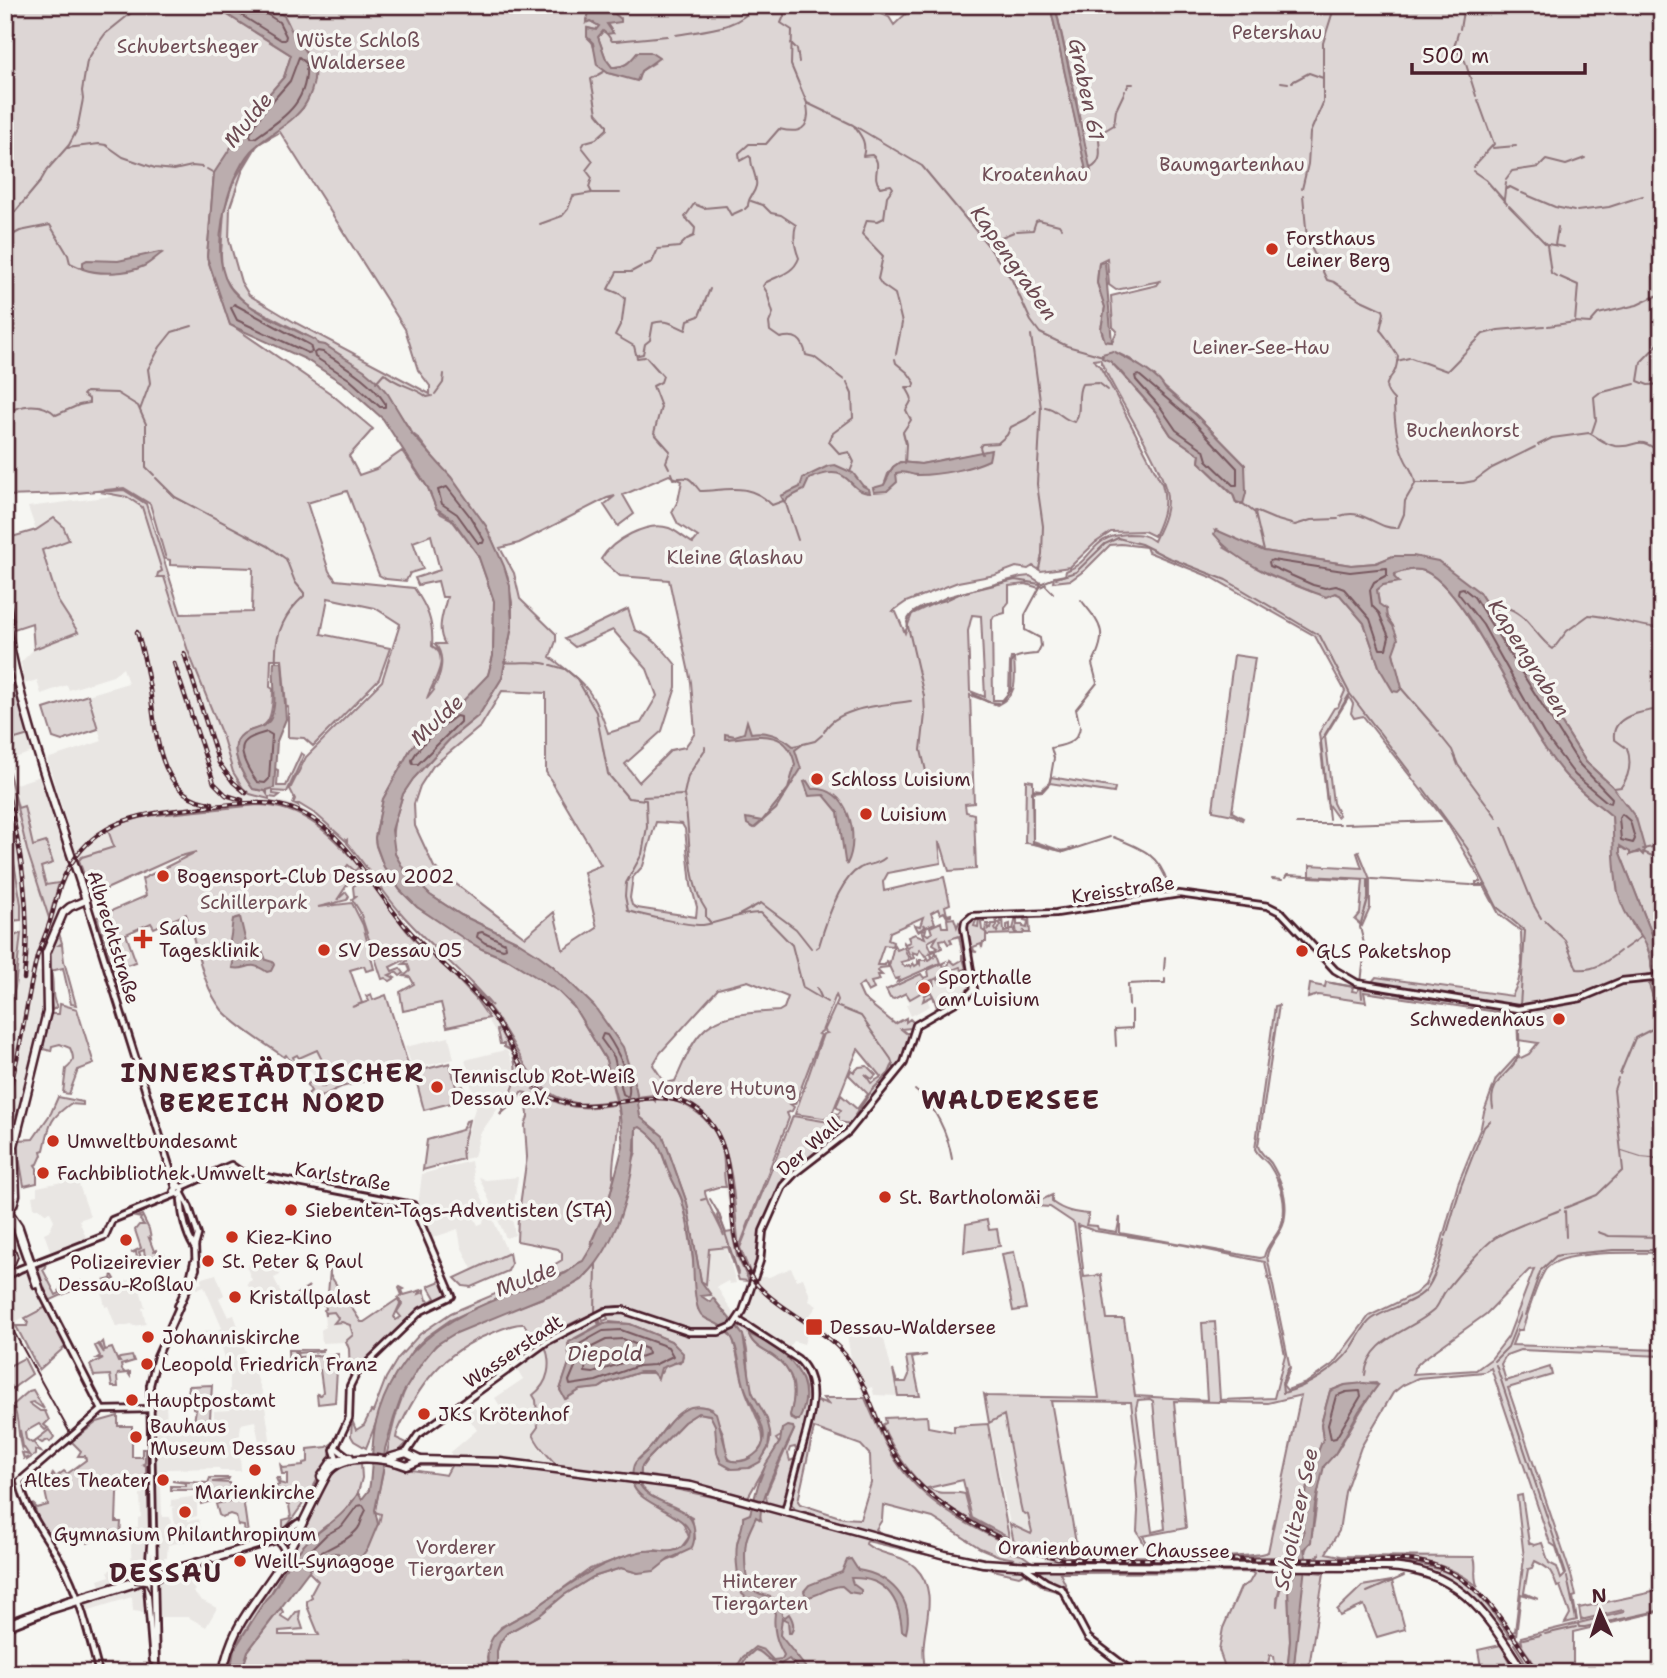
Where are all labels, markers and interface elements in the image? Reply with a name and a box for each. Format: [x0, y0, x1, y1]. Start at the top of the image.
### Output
park label: Petershau [1232, 20, 1322, 45]
park label: Wüste Schloß Waldersee [296, 28, 420, 75]
scale bar [1412, 32, 1585, 76]
park label: Schubertsheger [117, 34, 259, 59]
water label: Graben 61 [1062, 36, 1111, 143]
text: 500 m [1422, 42, 1489, 70]
water label: Mulde [217, 86, 279, 154]
park label: Baumgartenhau [1159, 152, 1305, 177]
park label: Kroatenhau [982, 162, 1088, 187]
water label: Kapengraben [964, 200, 1064, 326]
place label: Forsthaus Leiner Berg [1286, 226, 1390, 273]
marker: Forsthaus Leiner Berg [1264, 241, 1280, 257]
park label: Leiner-See-Hau [1192, 335, 1330, 360]
park label: Buchenhorst [1406, 418, 1520, 443]
park label: Kleine Glashau [667, 545, 803, 570]
water label: Kapengraben [1482, 594, 1576, 722]
water label: Mulde [404, 688, 470, 752]
place label: Schloss Luisium [831, 767, 971, 792]
marker: Schloss Luisium [809, 771, 825, 787]
place label: Luisium [880, 802, 947, 827]
marker: Luisium [858, 806, 874, 822]
place label: Bogensport-Club Dessau 2002 [177, 864, 454, 889]
street label: Albrechtstraße [81, 867, 146, 1007]
marker: Bogensport-Club Dessau 2002 [155, 868, 171, 884]
street label: Kreisstraße [1070, 870, 1176, 909]
park label: Schillerpark [200, 890, 308, 915]
place label: Salus Tagesklinik [159, 916, 260, 963]
marker: Salus Tagesklinik [133, 929, 153, 949]
place label: SV Dessau 05 [338, 938, 462, 963]
place label: GLS Paketshop [1316, 939, 1452, 964]
marker: SV Dessau 05 [316, 942, 332, 958]
marker: GLS Paketshop [1294, 943, 1310, 959]
place label: Sporthalle am Luisium [938, 965, 1040, 1012]
marker: Sporthalle am Luisium [916, 980, 932, 996]
place label: Schwedenhaus [1410, 1007, 1545, 1032]
marker: Schwedenhaus [1551, 1011, 1567, 1027]
district label: INNERSTÄDTISCHER BEREICH NORD [120, 1055, 426, 1120]
place label: Tennisclub Rot-Weiß Dessau e.V. [451, 1064, 635, 1111]
park label: Vordere Hutung [652, 1076, 796, 1101]
marker: Tennisclub Rot-Weiß Dessau e.V. [429, 1079, 445, 1095]
district label: WALDERSEE [921, 1082, 1101, 1117]
street label: Der Wall [771, 1111, 847, 1182]
place label: Umweltbundesamt [67, 1129, 238, 1154]
marker: Umweltbundesamt [45, 1133, 61, 1149]
street label: Karlstraße [293, 1156, 393, 1197]
place label: Fachbibliothek Umwelt [57, 1161, 266, 1186]
marker: Fachbibliothek Umwelt [35, 1165, 51, 1181]
place label: St. Bartholomäi [899, 1185, 1041, 1210]
marker: St. Bartholomäi [877, 1189, 893, 1205]
place label: Siebenten-Tags-Adventisten (STA) [305, 1198, 612, 1223]
marker: Siebenten-Tags-Adventisten (STA) [283, 1202, 299, 1218]
place label: Kiez-Kino [246, 1225, 332, 1250]
marker: Kiez-Kino [224, 1229, 240, 1245]
marker: Polizeirevier Dessau-Roßlau [118, 1232, 134, 1248]
place label: St. Peter & Paul [222, 1249, 363, 1274]
place label: Polizeirevier Dessau-Roßlau [58, 1250, 194, 1297]
marker: St. Peter & Paul [200, 1253, 216, 1269]
water label: Mulde [491, 1255, 561, 1303]
place label: Kristallpalast [249, 1285, 371, 1310]
marker: Kristallpalast [227, 1289, 243, 1305]
street label: Wasserstadt [459, 1309, 568, 1394]
place label: Dessau-Waldersee [830, 1315, 996, 1340]
marker: Dessau-Waldersee [804, 1317, 824, 1337]
place label: Johanniskirche [162, 1325, 300, 1350]
marker: Johanniskirche [140, 1329, 156, 1345]
water label: Diepold [567, 1340, 644, 1368]
place label: Leopold Friedrich Franz [161, 1352, 378, 1377]
marker: Leopold Friedrich Franz [139, 1356, 155, 1372]
place label: Hauptpostamt [146, 1388, 276, 1413]
marker: Hauptpostamt [124, 1392, 140, 1408]
place label: JKS Krötenhof [438, 1402, 571, 1427]
marker: JKS Krötenhof [416, 1406, 432, 1422]
place label: Bauhaus Museum Dessau [150, 1414, 296, 1461]
marker: Bauhaus Museum Dessau [128, 1429, 144, 1445]
water label: Scholitzer See [1267, 1445, 1325, 1593]
marker: Marienkirche [247, 1462, 263, 1478]
place label: Altes Theater [24, 1468, 149, 1493]
marker: Altes Theater [155, 1472, 171, 1488]
place label: Marienkirche [195, 1480, 315, 1505]
marker: Gymnasium Philanthropinum [177, 1504, 193, 1520]
place label: Gymnasium Philanthropinum [54, 1522, 316, 1547]
park label: Vorderer Tiergarten [408, 1535, 504, 1582]
street label: Oranienbaumer Chaussee [998, 1535, 1230, 1564]
place label: Weill-Synagoge [254, 1549, 395, 1574]
marker: Weill-Synagoge [232, 1553, 248, 1569]
district label: DESSAU [109, 1555, 223, 1590]
park label: Hinterer Tiergarten [712, 1569, 808, 1616]
north arrow [1566, 1576, 1636, 1646]
text: N [1591, 1583, 1607, 1608]

